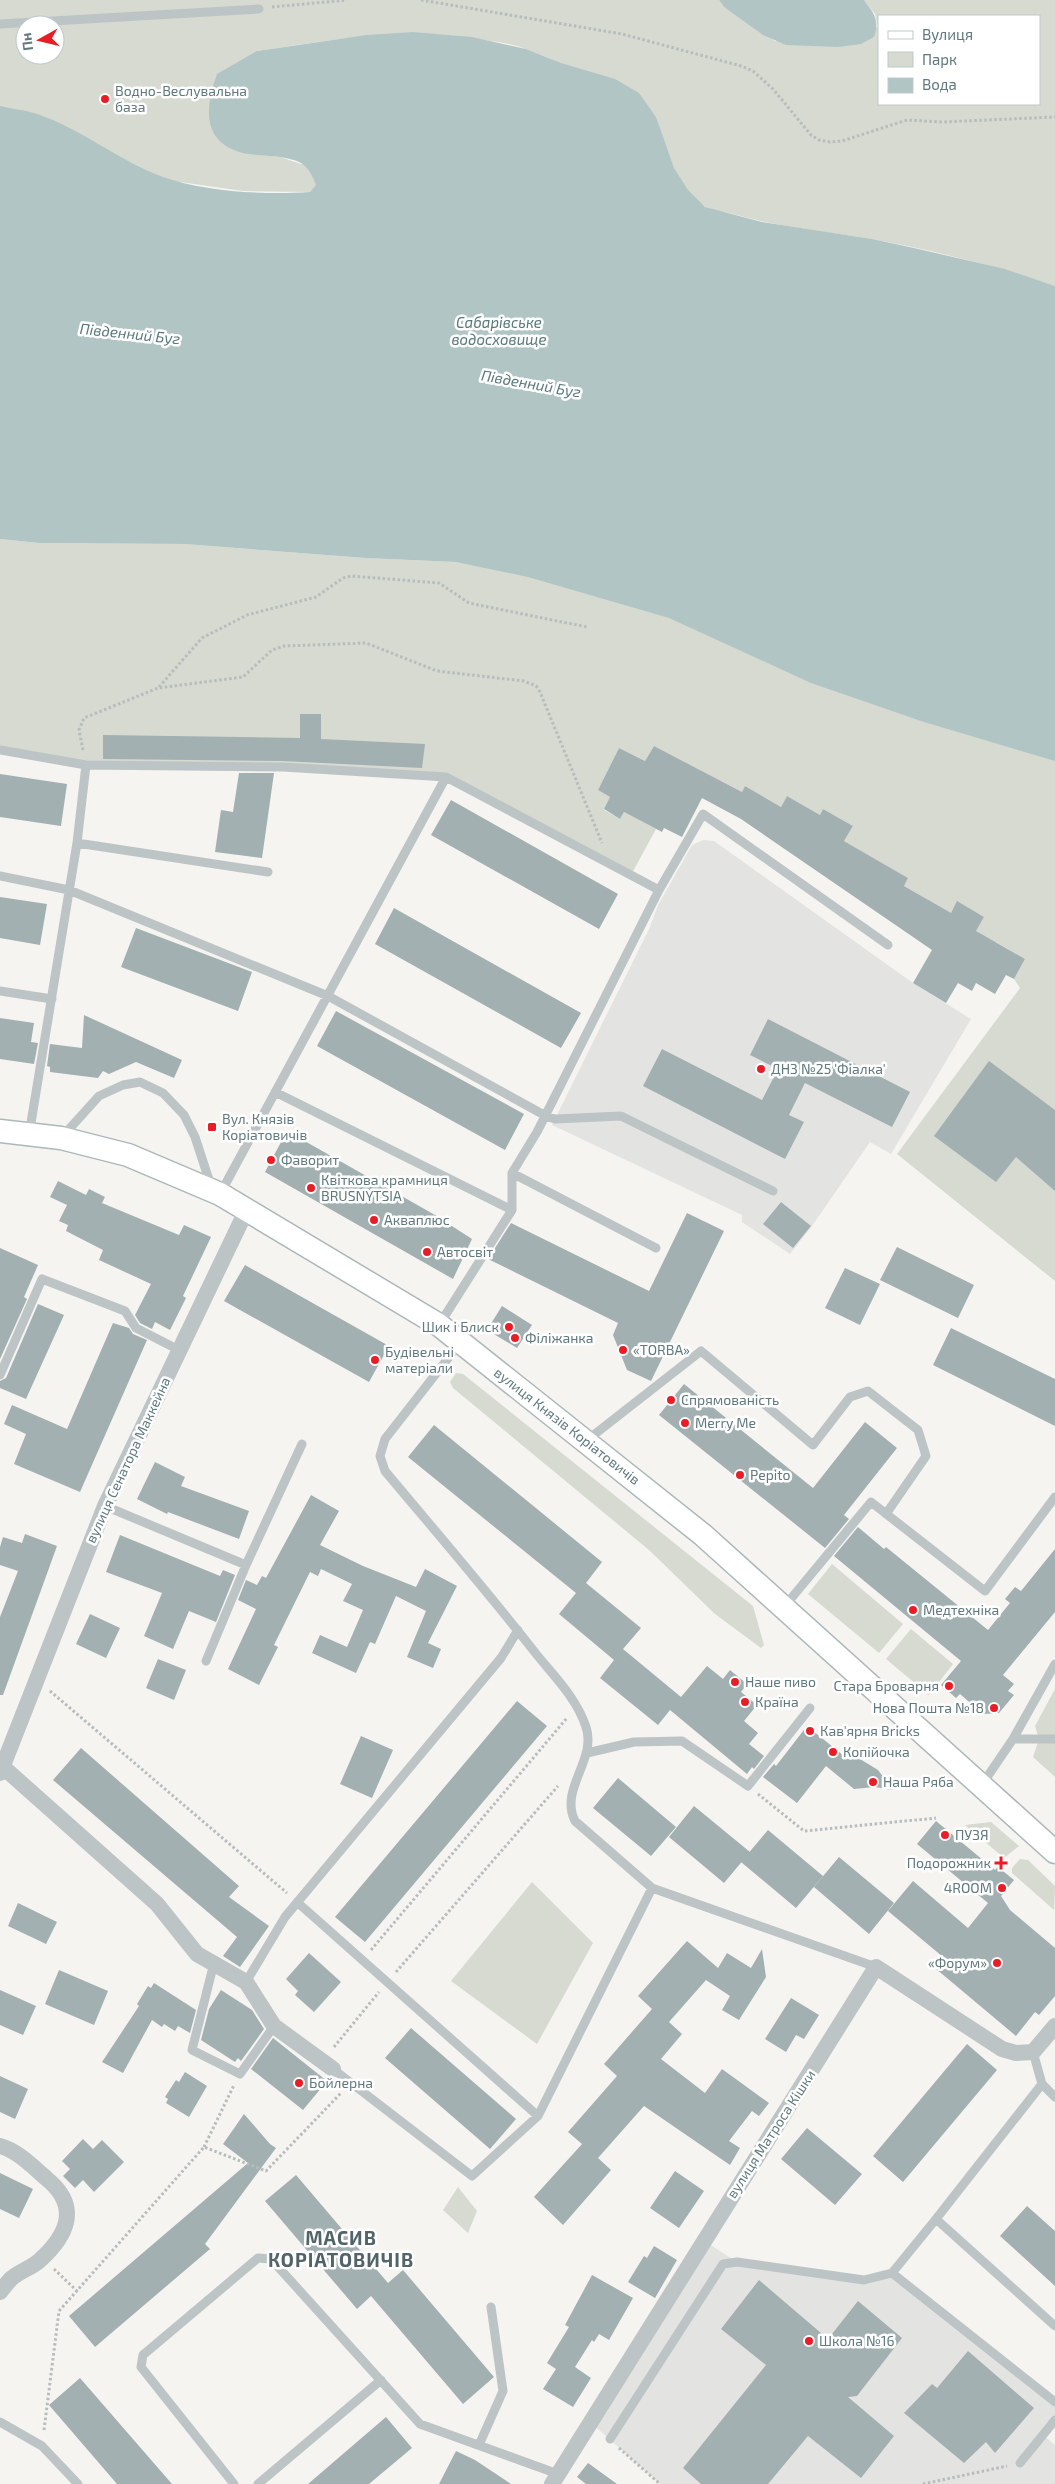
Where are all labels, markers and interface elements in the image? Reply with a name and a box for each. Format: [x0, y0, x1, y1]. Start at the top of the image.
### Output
north arrow [15, 15, 65, 65]
legend [878, 15, 1040, 105]
text: Вулиця [922, 25, 973, 44]
text: Пн [17, 32, 36, 52]
text: Парк [922, 50, 957, 68]
text: Вода [922, 75, 957, 93]
place label: Водно-Веслувальна база [115, 82, 247, 115]
marker: Водно-Веслувальна база [99, 93, 111, 105]
water label: Сабарівське водосховище [451, 313, 547, 348]
water label: Південний Буг [79, 319, 181, 347]
water label: Південний Буг [480, 365, 583, 401]
place label: ДНЗ №25 'Фіалка' [771, 1060, 886, 1077]
marker: ДНЗ №25 'Фіалка' [755, 1063, 767, 1075]
place label: Вул. Князів Коріатовичів [222, 1110, 307, 1143]
marker: Вул. Князів Коріатовичів [206, 1121, 218, 1133]
place label: Фаворит [281, 1151, 339, 1168]
marker: Фаворит [265, 1154, 277, 1166]
place label: Квіткова крамниця BRUSNYTSIA [321, 1171, 448, 1204]
marker: Квіткова крамниця BRUSNYTSIA [305, 1182, 317, 1194]
place label: Акваплюс [384, 1211, 450, 1228]
marker: Акваплюс [368, 1214, 380, 1226]
place label: Автосвіт [437, 1243, 493, 1260]
marker: Автосвіт [421, 1246, 433, 1258]
place label: Шик і Блиск [422, 1318, 499, 1335]
marker: Шик і Блиск [503, 1321, 515, 1333]
place label: Філіжанка [525, 1329, 594, 1346]
marker: Філіжанка [509, 1332, 521, 1344]
place label: «TORBA» [633, 1341, 690, 1358]
place label: Будівельні матеріали [385, 1343, 454, 1376]
marker: «TORBA» [617, 1344, 629, 1356]
marker: Будівельні матеріали [369, 1354, 381, 1366]
street label: вулиця Князів Коріатовичів [491, 1363, 644, 1488]
street label: вулиця Сенатора Маккейна [82, 1374, 174, 1546]
place label: Спрямованість [681, 1391, 779, 1408]
marker: Спрямованість [665, 1394, 677, 1406]
place label: Merry Me [695, 1414, 756, 1431]
marker: Merry Me [679, 1417, 691, 1429]
place label: Pepito [750, 1466, 791, 1483]
marker: Pepito [734, 1469, 746, 1481]
place label: Медтехніка [923, 1601, 999, 1618]
marker: Медтехніка [907, 1604, 919, 1616]
place label: Наше пиво [745, 1673, 816, 1690]
marker: Наше пиво [729, 1676, 741, 1688]
place label: Стара Броварня [833, 1677, 939, 1694]
marker: Стара Броварня [943, 1680, 955, 1692]
place label: Країна [755, 1693, 799, 1710]
marker: Країна [739, 1696, 751, 1708]
place label: Нова Пошта №18 [873, 1699, 984, 1716]
marker: Нова Пошта №18 [988, 1702, 1000, 1714]
place label: Кав'ярня Bricks [820, 1722, 920, 1739]
marker: Кав'ярня Bricks [804, 1725, 816, 1737]
place label: Копійочка [843, 1743, 910, 1760]
marker: Копійочка [827, 1746, 839, 1758]
place label: Наша Ряба [883, 1773, 954, 1790]
marker: Наша Ряба [867, 1776, 879, 1788]
place label: ПУЗЯ [955, 1826, 989, 1843]
marker: ПУЗЯ [939, 1829, 951, 1841]
place label: Подорожник [907, 1854, 991, 1871]
marker: Подорожник [995, 1857, 1007, 1869]
place label: 4ROOM [944, 1879, 992, 1896]
marker: 4ROOM [996, 1882, 1008, 1894]
place label: «Форум» [928, 1954, 987, 1971]
marker: «Форум» [991, 1957, 1003, 1969]
street label: вулиця Матроса Кішки [723, 2066, 818, 2201]
place label: Бойлерна [309, 2074, 373, 2091]
marker: Бойлерна [293, 2077, 305, 2089]
district label: МАСИВ КОРІАТОВИЧІВ [268, 2226, 414, 2271]
place label: Школа №16 [819, 2332, 895, 2349]
marker: Школа №16 [803, 2335, 815, 2347]

